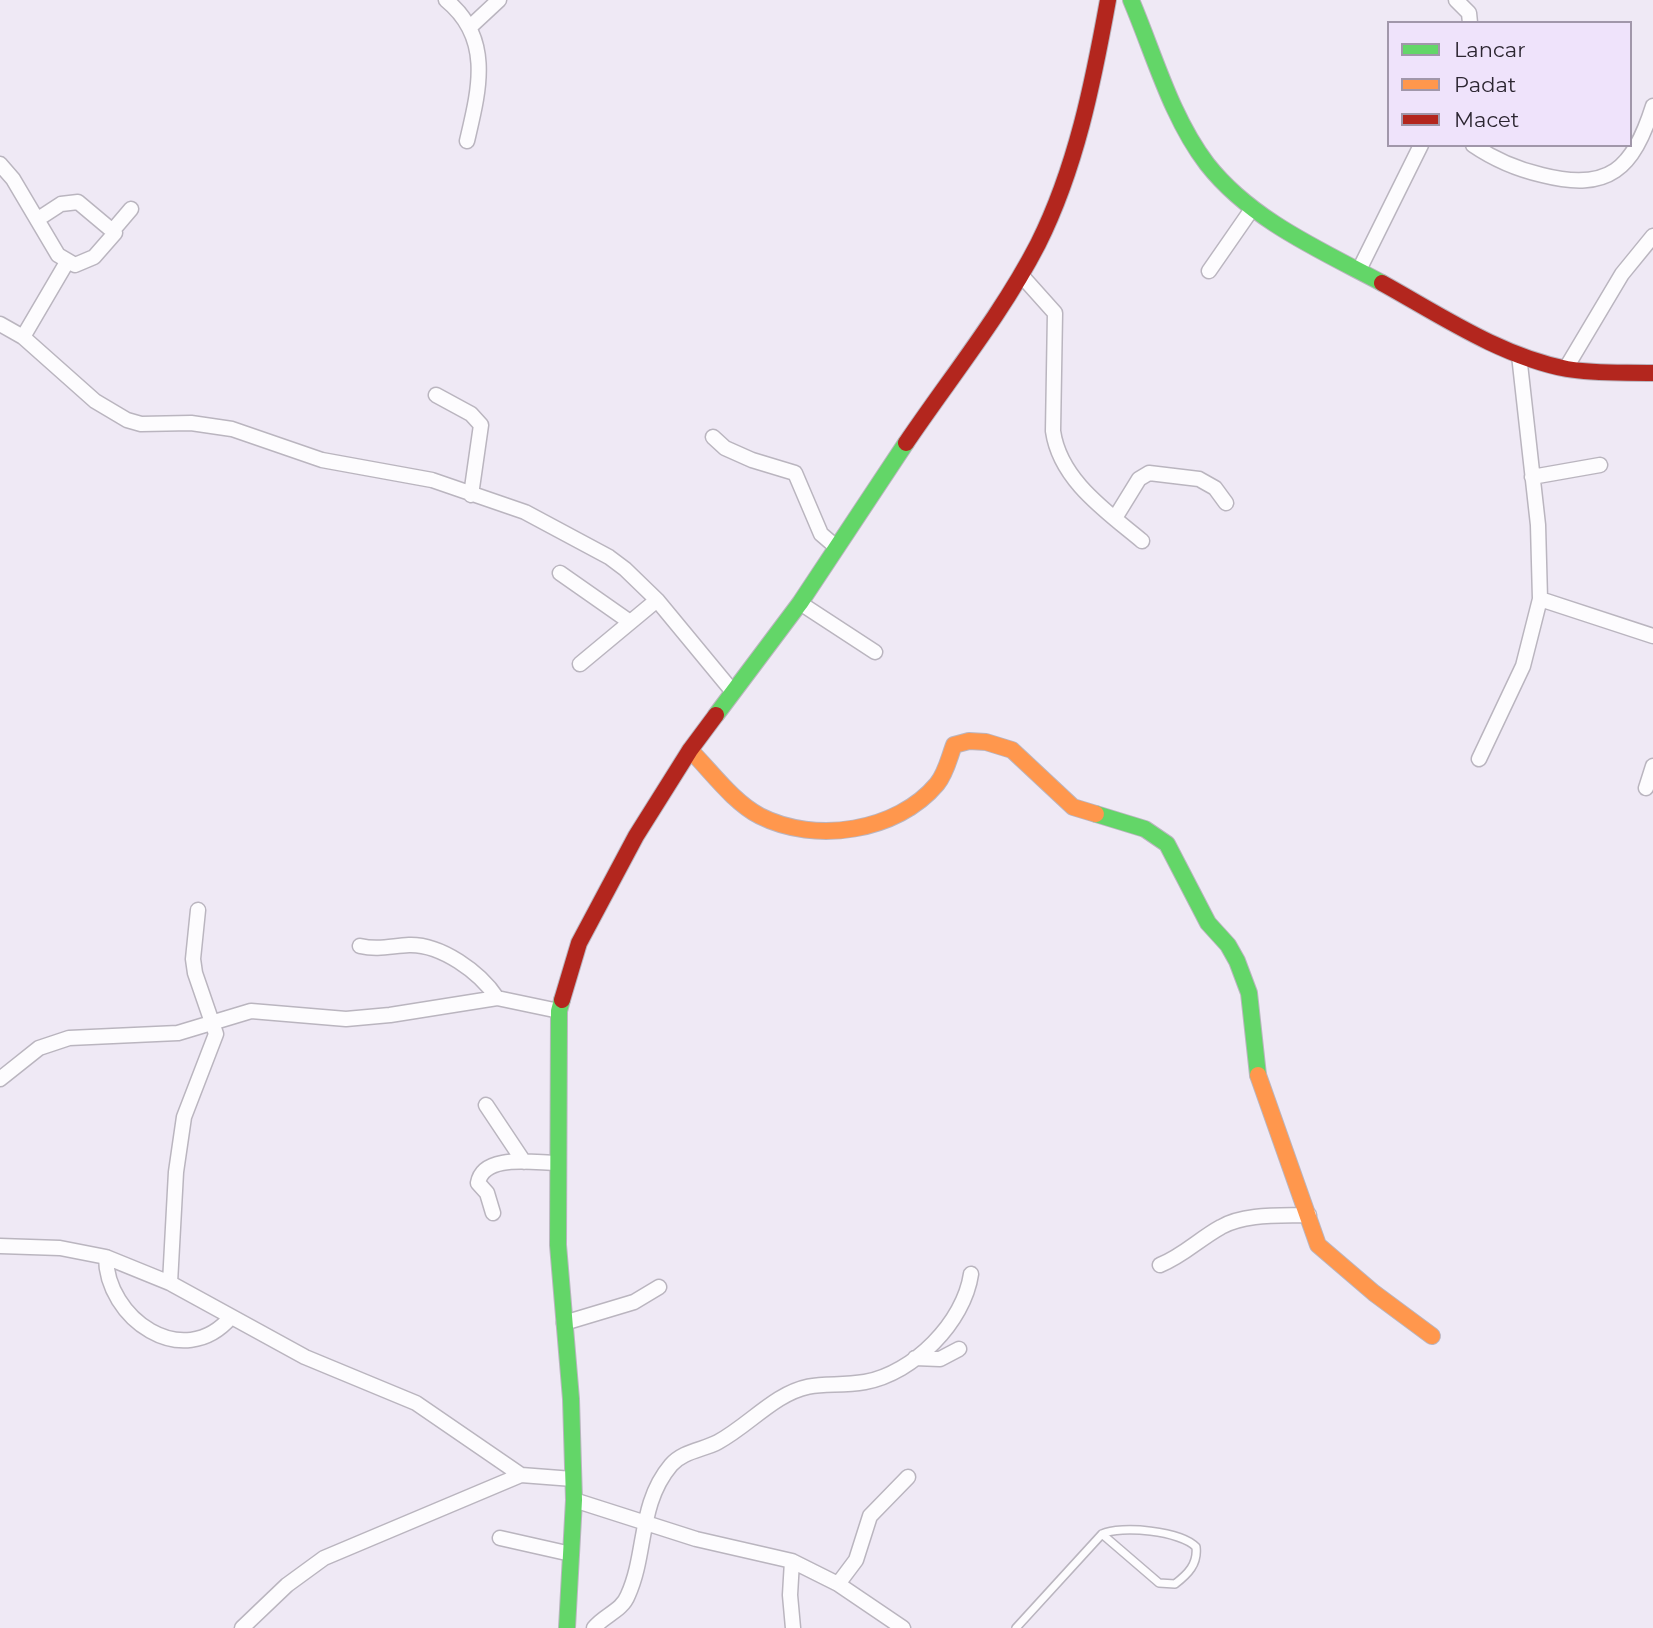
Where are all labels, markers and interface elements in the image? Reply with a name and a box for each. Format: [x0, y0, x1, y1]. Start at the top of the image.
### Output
legend [1387, 21, 1632, 147]
text: Lancar [1454, 37, 1526, 62]
text: Padat [1454, 72, 1516, 97]
text: Macet [1454, 107, 1519, 132]

